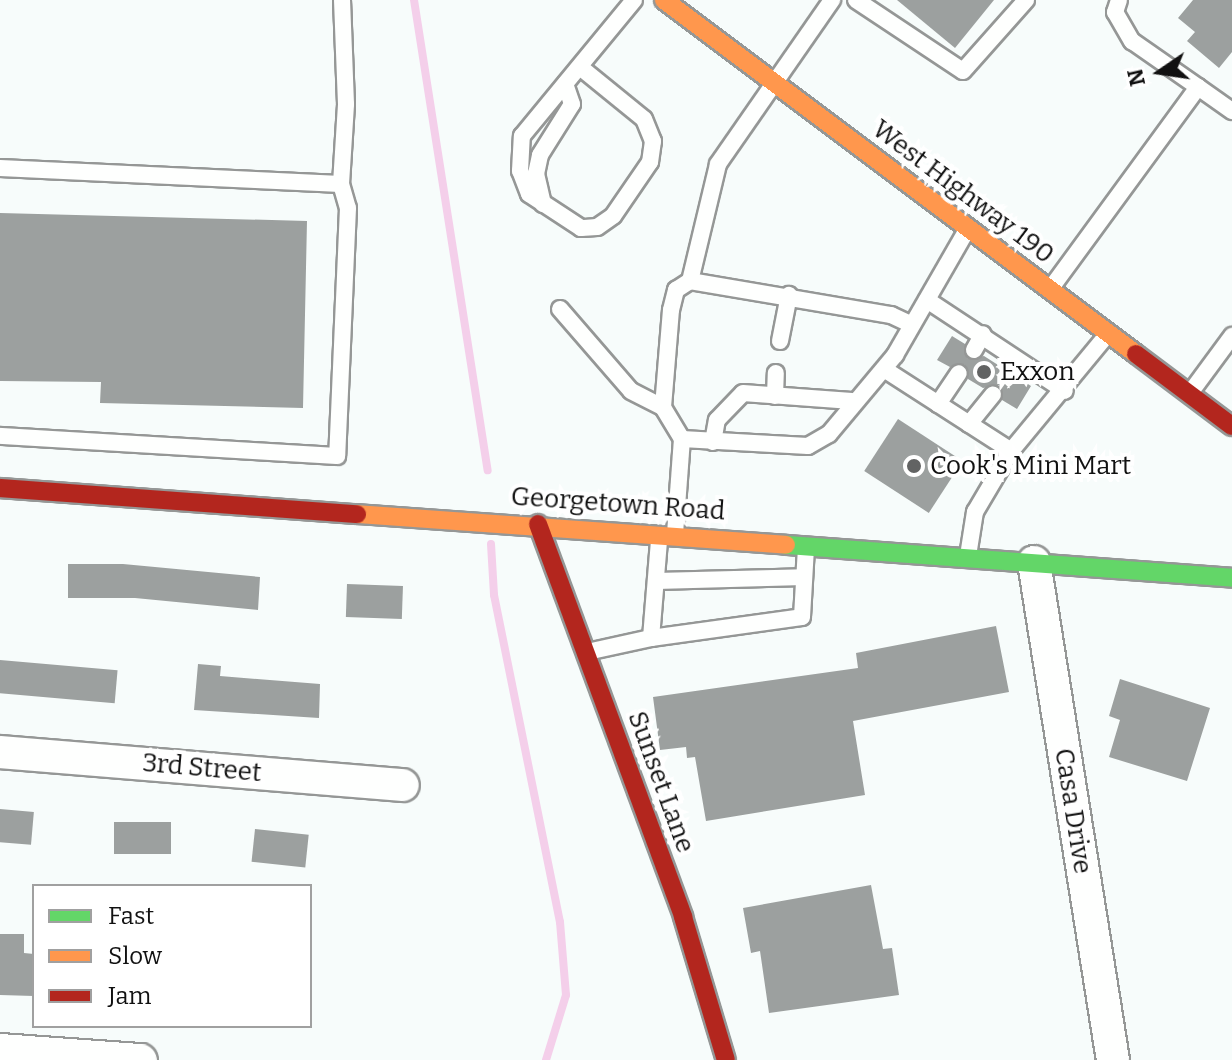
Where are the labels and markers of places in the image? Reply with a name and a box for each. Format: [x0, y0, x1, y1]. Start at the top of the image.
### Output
place label: Exxon [1000, 356, 1075, 388]
marker: Exxon [975, 363, 993, 381]
place label: Cook's Mini Mart [930, 450, 1131, 482]
marker: Cook's Mini Mart [905, 457, 923, 475]

